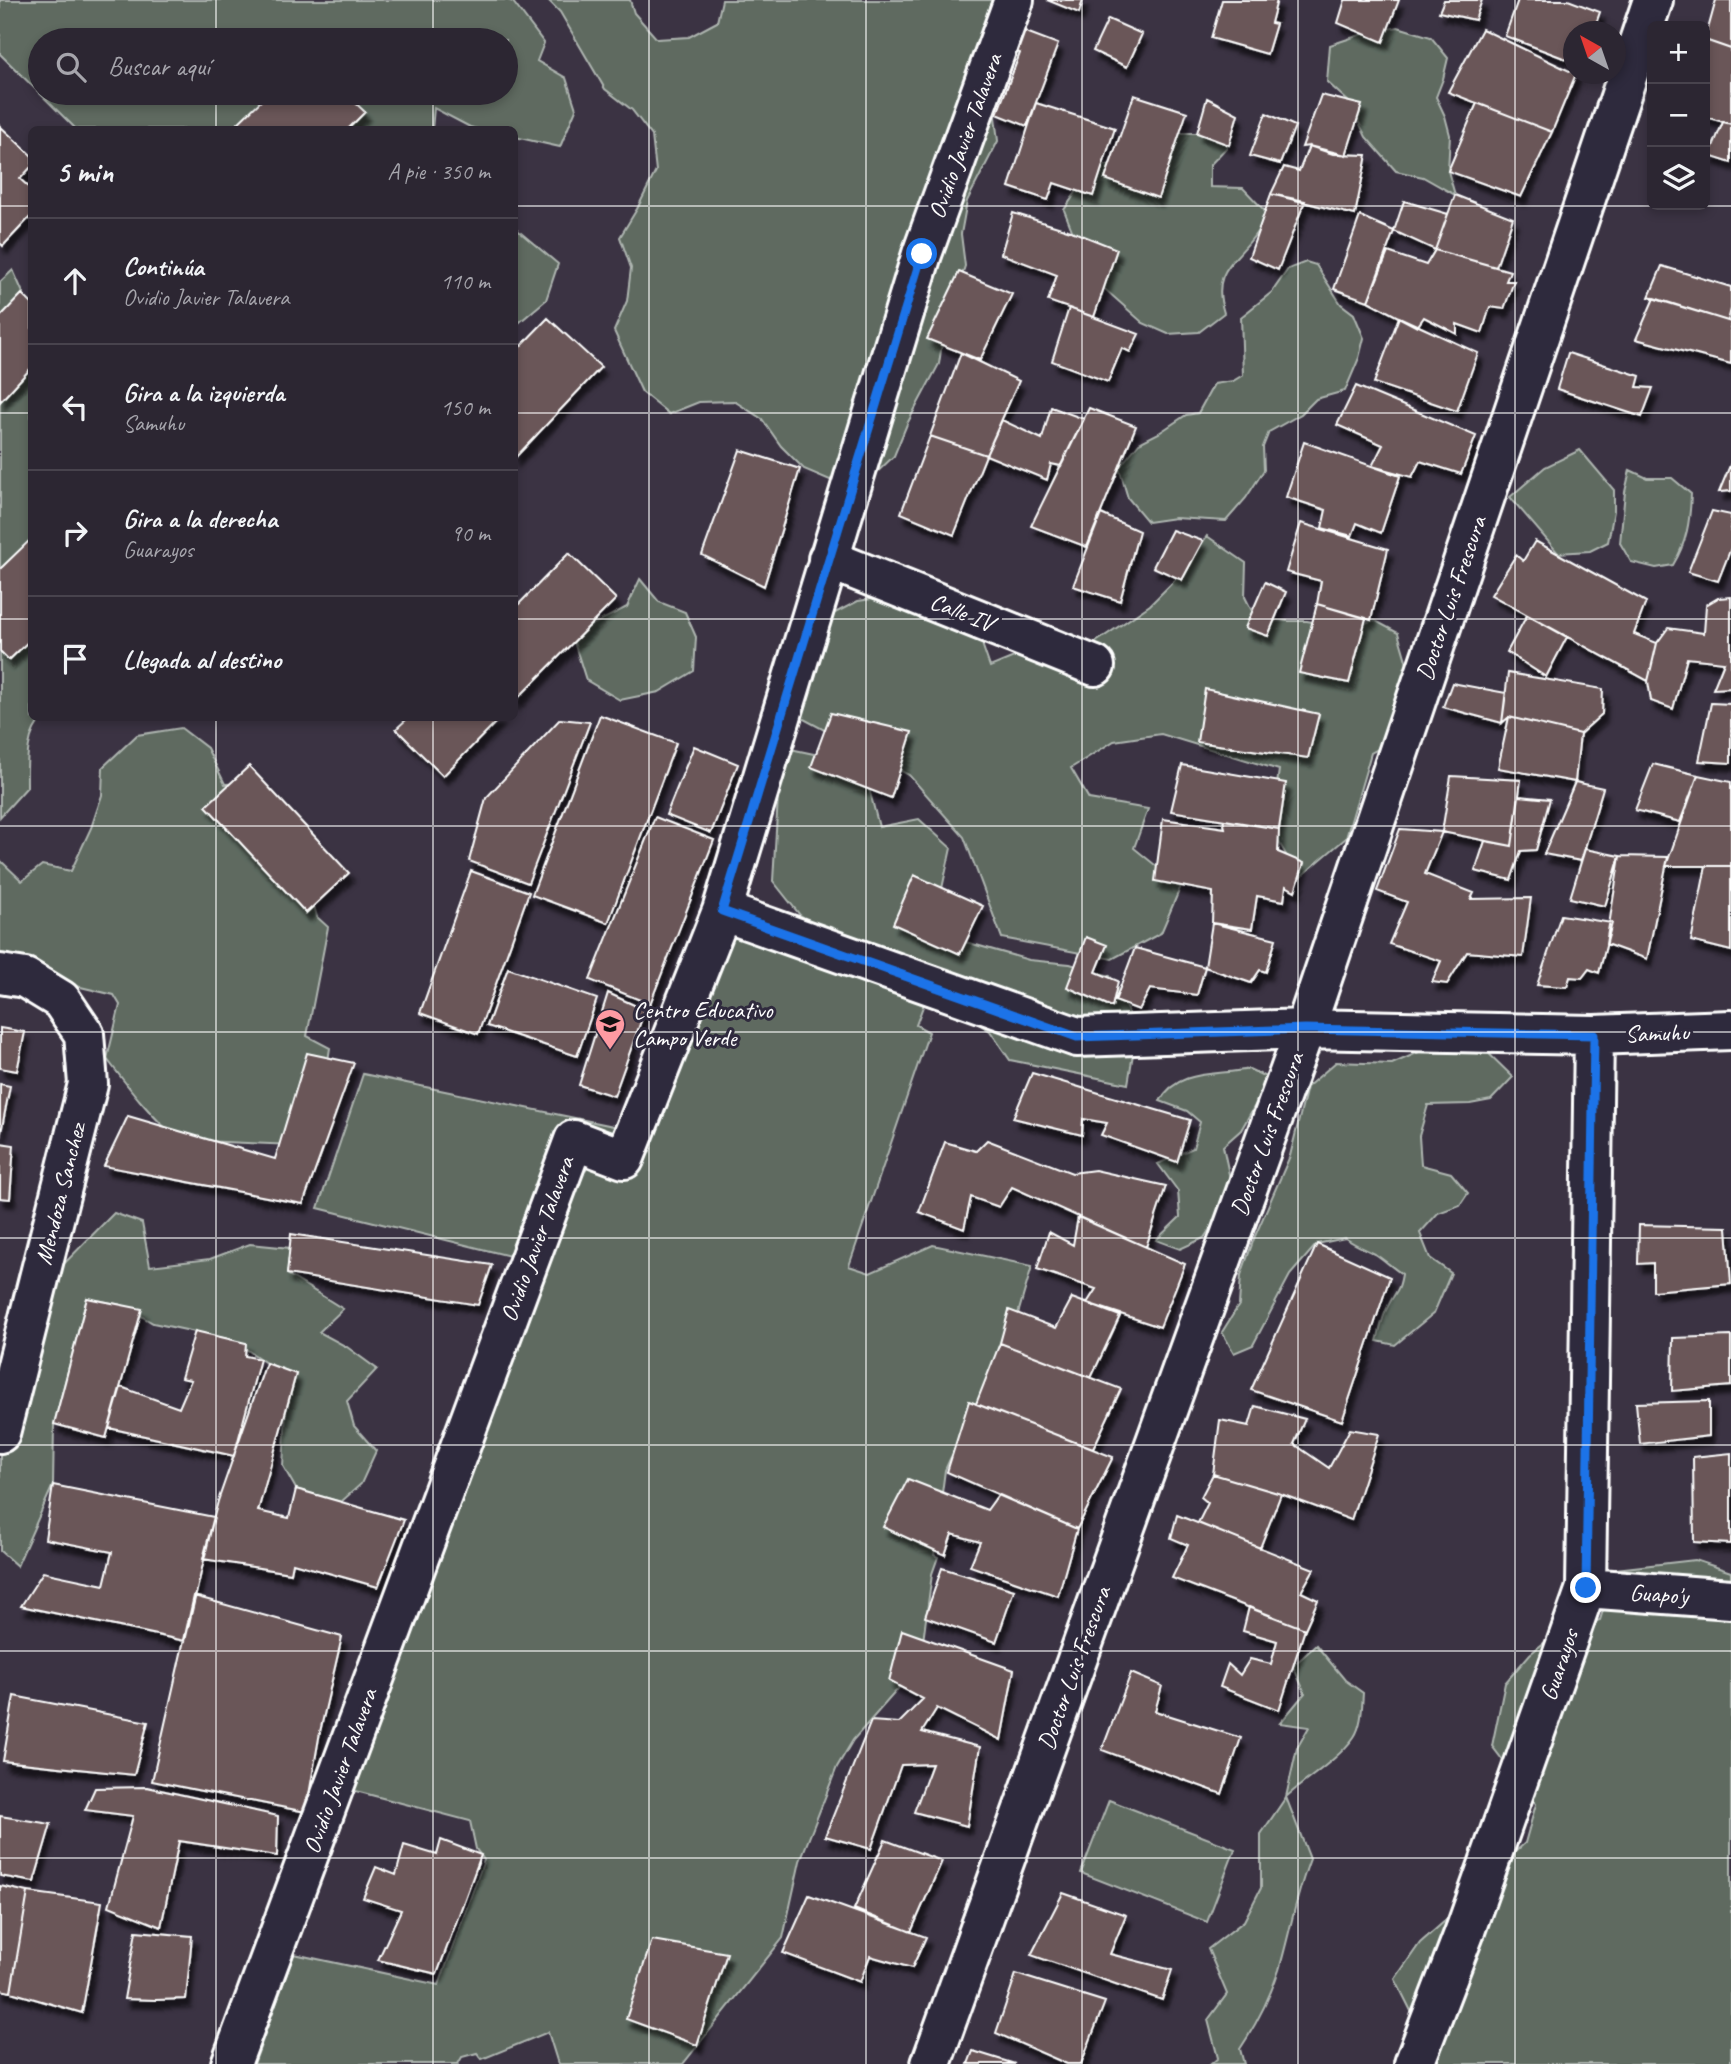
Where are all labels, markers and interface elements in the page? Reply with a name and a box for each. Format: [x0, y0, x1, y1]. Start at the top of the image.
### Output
north arrow [1563, 21, 1626, 84]
map controls [1647, 21, 1710, 210]
button: + [1647, 21, 1710, 84]
search box [28, 28, 518, 105]
icon: search [52, 48, 90, 86]
street label: Ovidio Javier Talavera [921, 48, 1009, 223]
text: Buscar aquí [108, 50, 210, 83]
button: − [1647, 84, 1710, 147]
button: layers [1647, 147, 1710, 210]
text: 5 min [56, 153, 113, 191]
text: A pie · 350 m [387, 157, 490, 186]
route start [906, 238, 937, 269]
text: Continúa [123, 250, 204, 283]
icon: ahead [56, 262, 94, 300]
text: 110 m [441, 267, 490, 296]
text: Ovidio Javier Talavera [123, 283, 289, 312]
text: Gira a la izquierda [123, 376, 284, 409]
icon: left [56, 388, 94, 426]
text: 150 m [441, 393, 490, 422]
text: Samuhu [123, 409, 184, 438]
text: Gira a la derecha [123, 502, 277, 535]
street label: Doctor Luis Frescura [1409, 511, 1494, 684]
icon: right [56, 514, 94, 552]
text: 90 m [451, 519, 490, 548]
text: Guarayos [123, 535, 193, 564]
street label: Calle IV [926, 586, 1002, 640]
icon: arrive [56, 640, 94, 678]
text: Llegada al destino [123, 643, 281, 676]
place label: Centro Educativo Campo Verde [633, 995, 774, 1053]
school or university icon: Centro Educativo Campo Verde [593, 1007, 627, 1051]
street label: Samuhu [1624, 1017, 1692, 1049]
street label: Doctor Luis Frescura [1224, 1047, 1311, 1220]
street label: Mendoza Sanchez [28, 1118, 93, 1268]
street label: Ovidio Javier Talavera [493, 1151, 581, 1326]
route end [1570, 1572, 1601, 1603]
street label: Guapo'y [1629, 1577, 1691, 1611]
street label: Doctor Luis Frescura [1031, 1581, 1118, 1754]
street label: Guarayos [1533, 1624, 1586, 1705]
street label: Ovidio Javier Talavera [296, 1683, 384, 1858]

